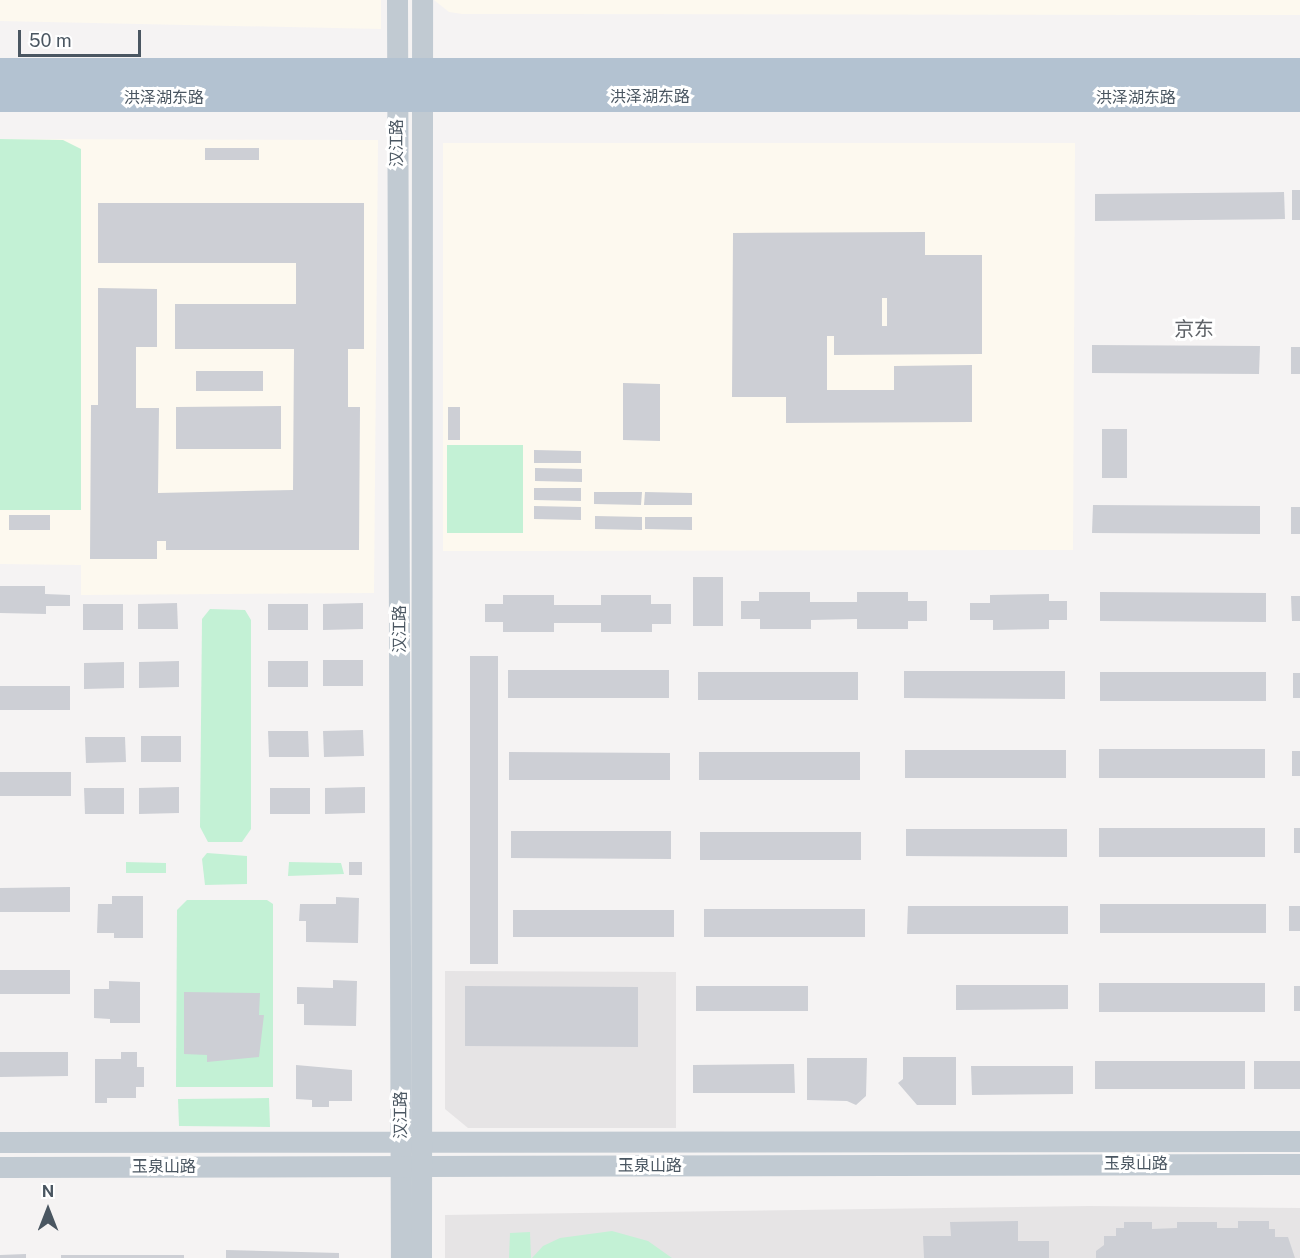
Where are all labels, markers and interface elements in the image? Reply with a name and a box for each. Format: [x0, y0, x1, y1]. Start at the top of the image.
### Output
scale bar [21, 18, 144, 56]
text: 50 m [29, 30, 72, 51]
street label: 洪泽湖东路 [610, 87, 690, 107]
street label: 洪泽湖东路 [124, 88, 204, 108]
street label: 洪泽湖东路 [1096, 88, 1176, 108]
street label: 汉江路 [387, 119, 407, 167]
district label: 京东 [1174, 317, 1214, 341]
street label: 汉江路 [390, 605, 410, 653]
street label: 汉江路 [391, 1091, 411, 1139]
street label: 玉泉山路 [1104, 1154, 1168, 1174]
street label: 玉泉山路 [618, 1156, 682, 1176]
street label: 玉泉山路 [132, 1157, 196, 1177]
north arrow [18, 1180, 78, 1240]
text: N [42, 1182, 54, 1201]

